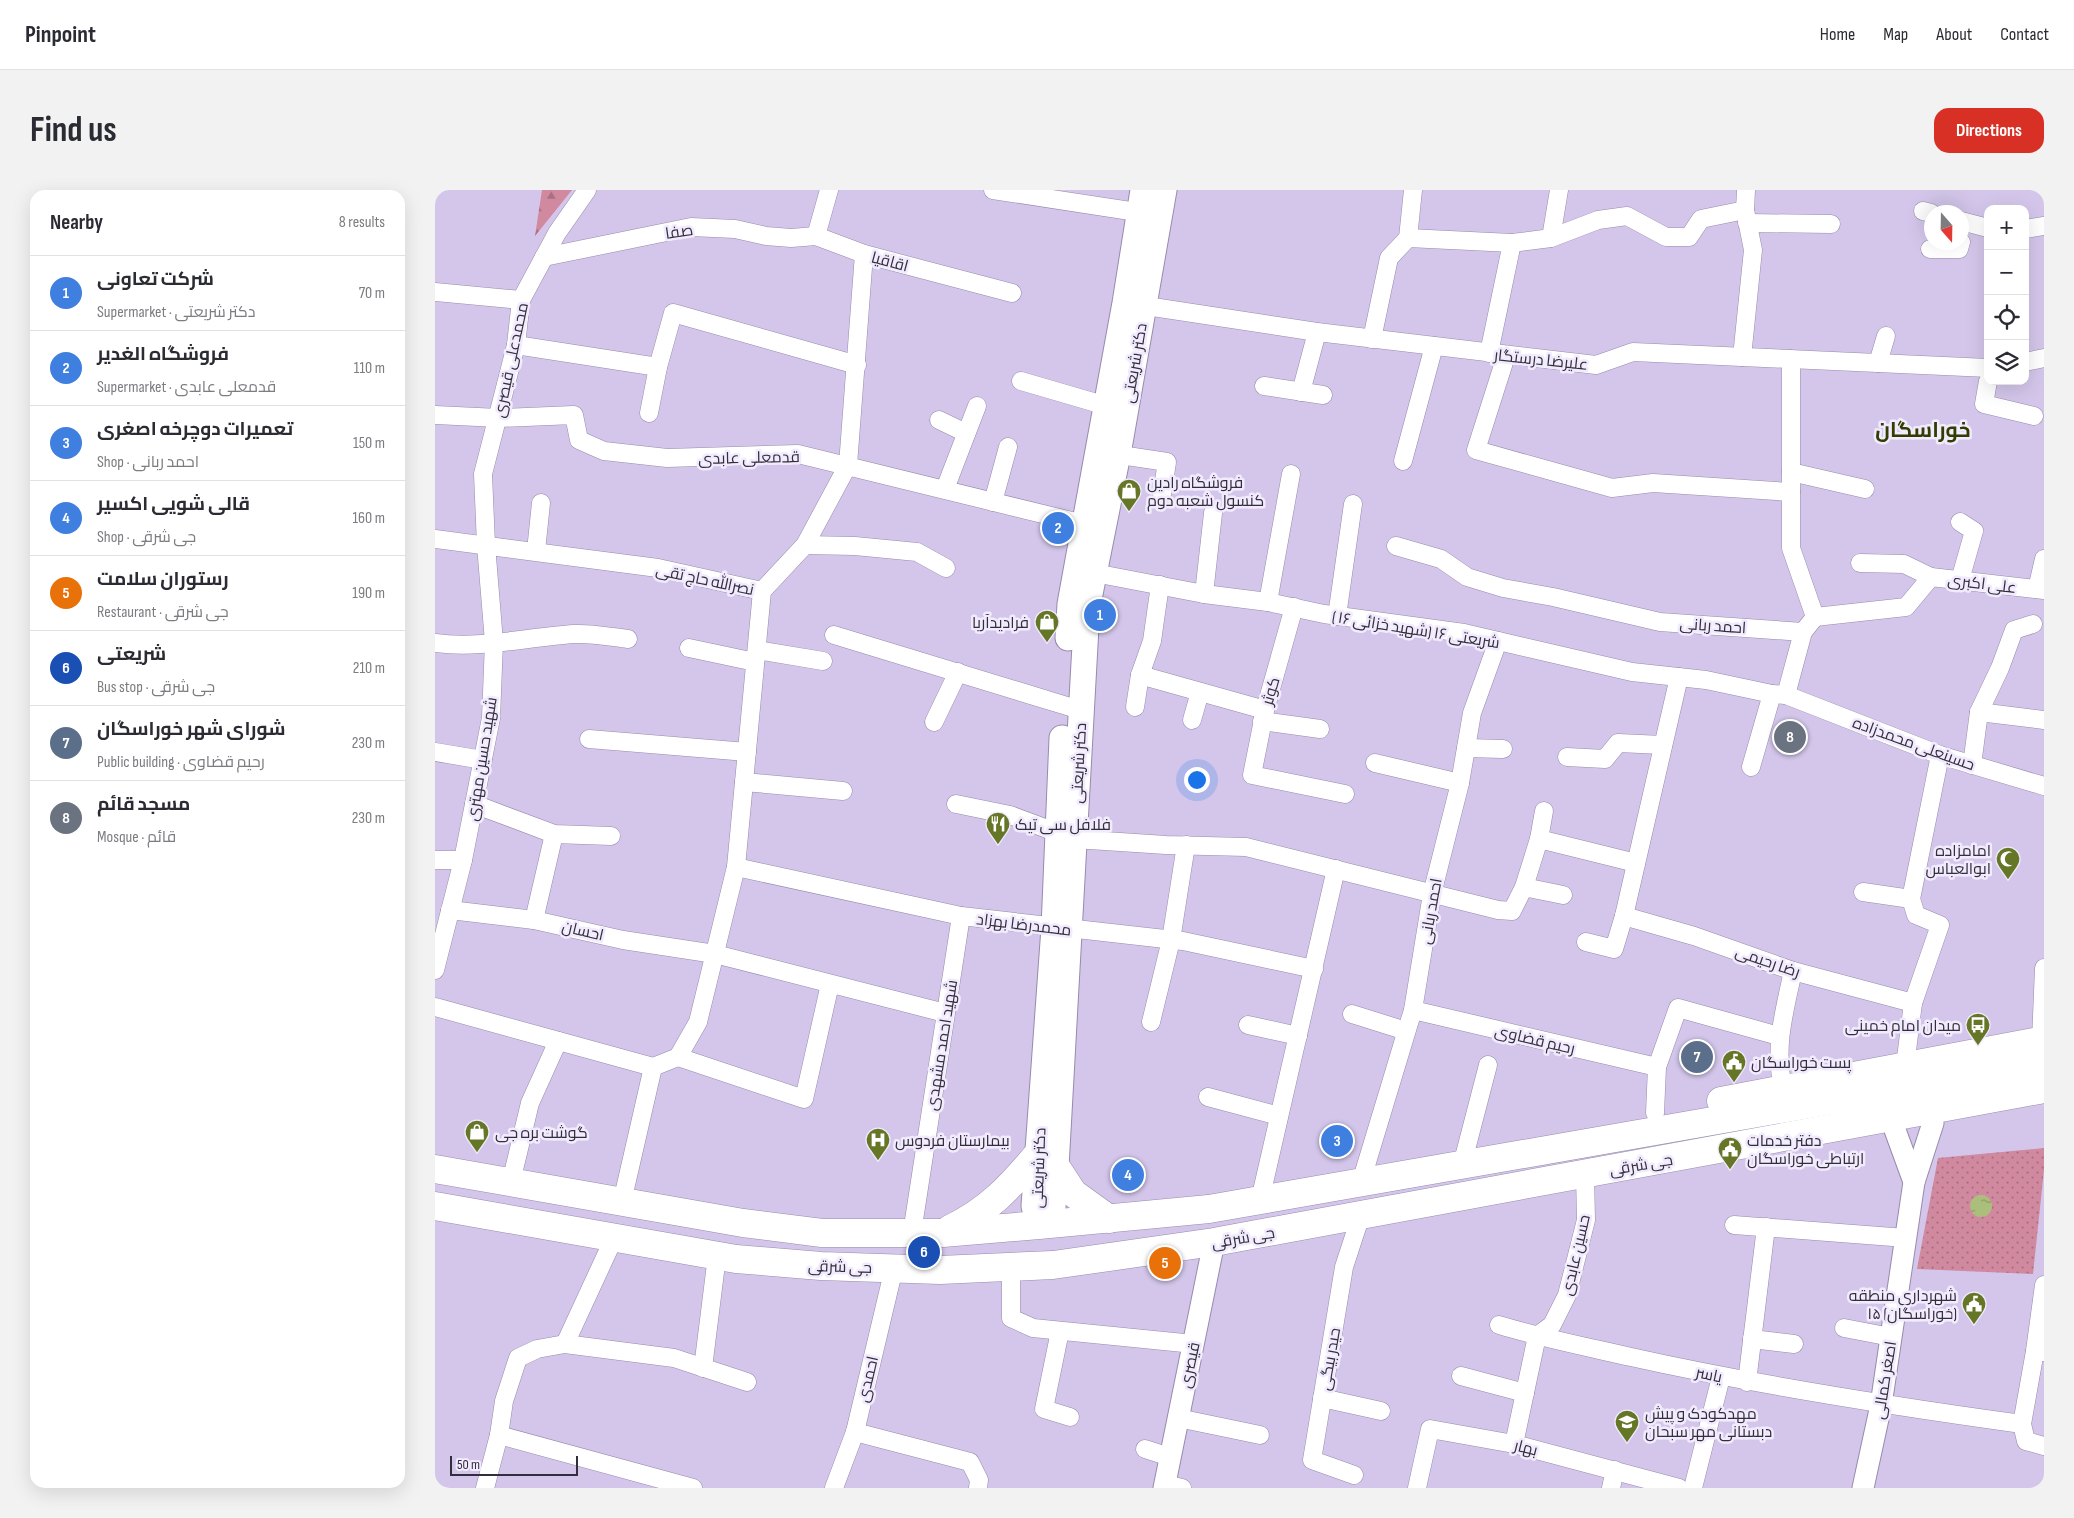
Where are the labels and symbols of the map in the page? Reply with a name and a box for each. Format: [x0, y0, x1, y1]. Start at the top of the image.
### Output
north arrow [1924, 205, 1969, 250]
street label: صفا [664, 221, 694, 244]
street label: اقاقیا [869, 248, 910, 277]
street label: محمدعلی قیصری [490, 301, 533, 420]
street label: دکتر شریعتی [1119, 322, 1152, 405]
street label: علیرضا درستگار [1492, 346, 1589, 375]
district label: خوراسگان [1875, 418, 1971, 443]
street label: قدمعلی عابدی [698, 448, 800, 469]
place label: فروشگاه رادین کنسول شعبه دوم [1147, 474, 1264, 512]
shop icon: فروشگاه رادین کنسول شعبه دوم [1116, 478, 1142, 512]
pin: 2 [1042, 509, 1074, 547]
street label: نصرالله حاج تقی [654, 559, 756, 601]
street label: علی اکبری [1946, 571, 2017, 598]
pin: 1 [1084, 596, 1116, 634]
street label: شریعتی ۱۶ (شهید خزائی ۱۶ ) [1331, 608, 1501, 653]
shop icon: فرادیدآریا [1034, 609, 1060, 643]
place label: فرادیدآریا [972, 614, 1029, 633]
street label: احمد ربانی [1679, 615, 1747, 638]
street label: کوثر [1258, 675, 1284, 709]
street label: شهید حسین مهتری [463, 696, 502, 823]
street label: حسینعلی محمدزاده [1850, 713, 1977, 775]
pin: 8 [1774, 718, 1806, 756]
street label: دکتر شریعتی [1068, 722, 1091, 804]
your location [1184, 767, 1210, 793]
restaurant icon: فلافل سی تیک [985, 811, 1011, 845]
place label: فلافل سی تیک [1015, 816, 1111, 835]
place label: امامزاده ابوالعباس [1925, 842, 1991, 879]
mosque icon: امامزاده ابوالعباس [1995, 846, 2021, 880]
street label: احمد ربانی [1416, 877, 1447, 946]
street label: محمدرضا بهزاد [975, 910, 1072, 941]
street label: احسان [560, 917, 605, 945]
street label: رضا رحیمی [1733, 942, 1802, 982]
street label: شهید احمد مشهدی [923, 978, 962, 1112]
bus stop icon: میدان امام خمینی [1965, 1012, 1991, 1046]
place label: میدان امام خمینی [1845, 1017, 1961, 1037]
street label: رحیم قضاوی [1492, 1022, 1577, 1060]
pin: 7 [1681, 1038, 1713, 1076]
public building icon: پست خوراسگان [1721, 1049, 1747, 1083]
place label: پست خوراسگان [1751, 1054, 1852, 1074]
shop icon: گوشت بره جی [464, 1119, 490, 1153]
pin: 3 [1321, 1122, 1353, 1160]
place label: گوشت بره جی [495, 1124, 588, 1143]
hospital icon: بیمارستان فردوس [865, 1127, 891, 1161]
street label: دکتر شریعتی [1029, 1127, 1050, 1209]
place label: بیمارستان فردوس [895, 1132, 1010, 1151]
place label: دفتر خدمات ارتباطی خوراسگان [1747, 1132, 1864, 1169]
public building icon: دفتر خدمات ارتباطی خوراسگان [1717, 1136, 1743, 1170]
street label: جی شرقی [1608, 1151, 1674, 1180]
pin: 4 [1112, 1156, 1144, 1194]
street label: حسین عابدی [1558, 1213, 1595, 1298]
street label: جی شرقی [1210, 1224, 1276, 1253]
pin: 6 [908, 1233, 940, 1271]
pin: 5 [1149, 1244, 1181, 1282]
street label: جی شرقی [808, 1257, 872, 1278]
place label: شهرداری منطقه ۱۵ (خوراسگان) [1849, 1287, 1957, 1324]
public building icon: شهرداری منطقه ۱۵ (خوراسگان) [1961, 1291, 1987, 1325]
street label: حیدر بیگی [1316, 1326, 1345, 1392]
street label: اصغر کمالی [1870, 1340, 1901, 1421]
street label: قیصری [1176, 1341, 1205, 1390]
street label: احمدی [854, 1354, 883, 1404]
street label: یاسر [1693, 1363, 1724, 1388]
place label: مهدکودک و پیش دبستانی مهر سبحان [1645, 1405, 1772, 1442]
school or university icon: مهدکودک و پیش دبستانی مهر سبحان [1614, 1409, 1640, 1443]
street label: بهار [1511, 1436, 1539, 1461]
scale bar [450, 1453, 577, 1476]

